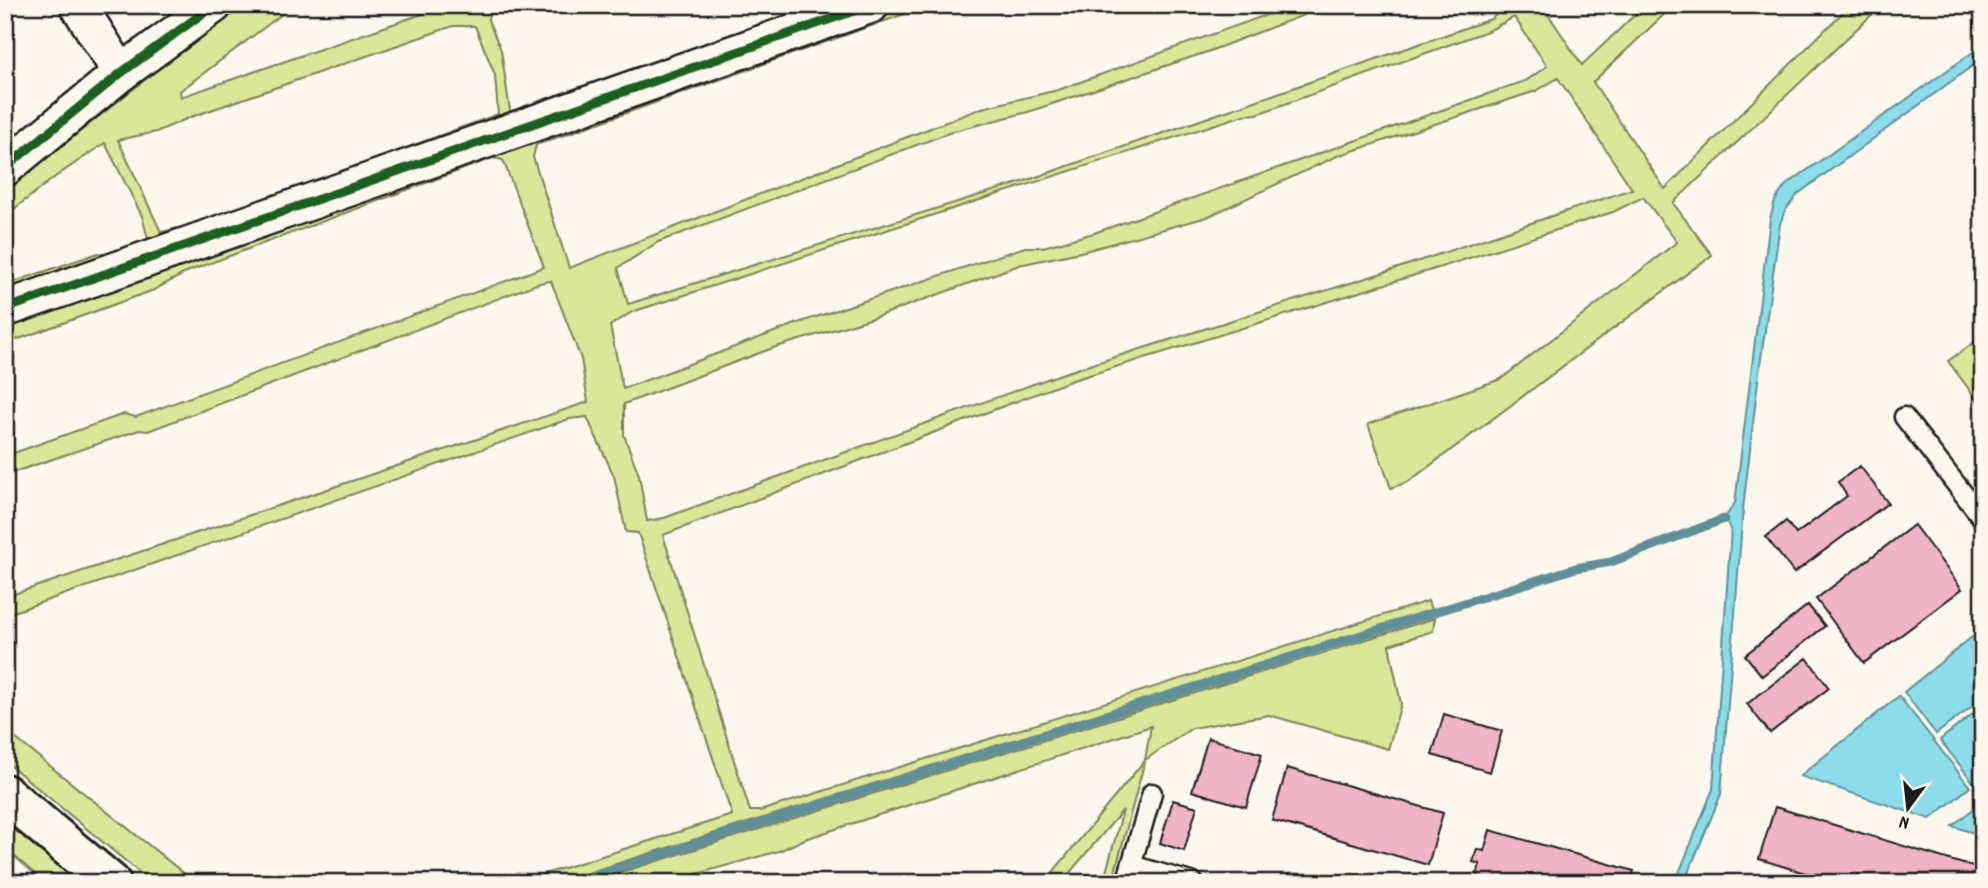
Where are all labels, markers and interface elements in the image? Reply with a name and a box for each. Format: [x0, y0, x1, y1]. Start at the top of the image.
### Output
north arrow [1872, 772, 1942, 842]
text: N [1896, 807, 1913, 835]

